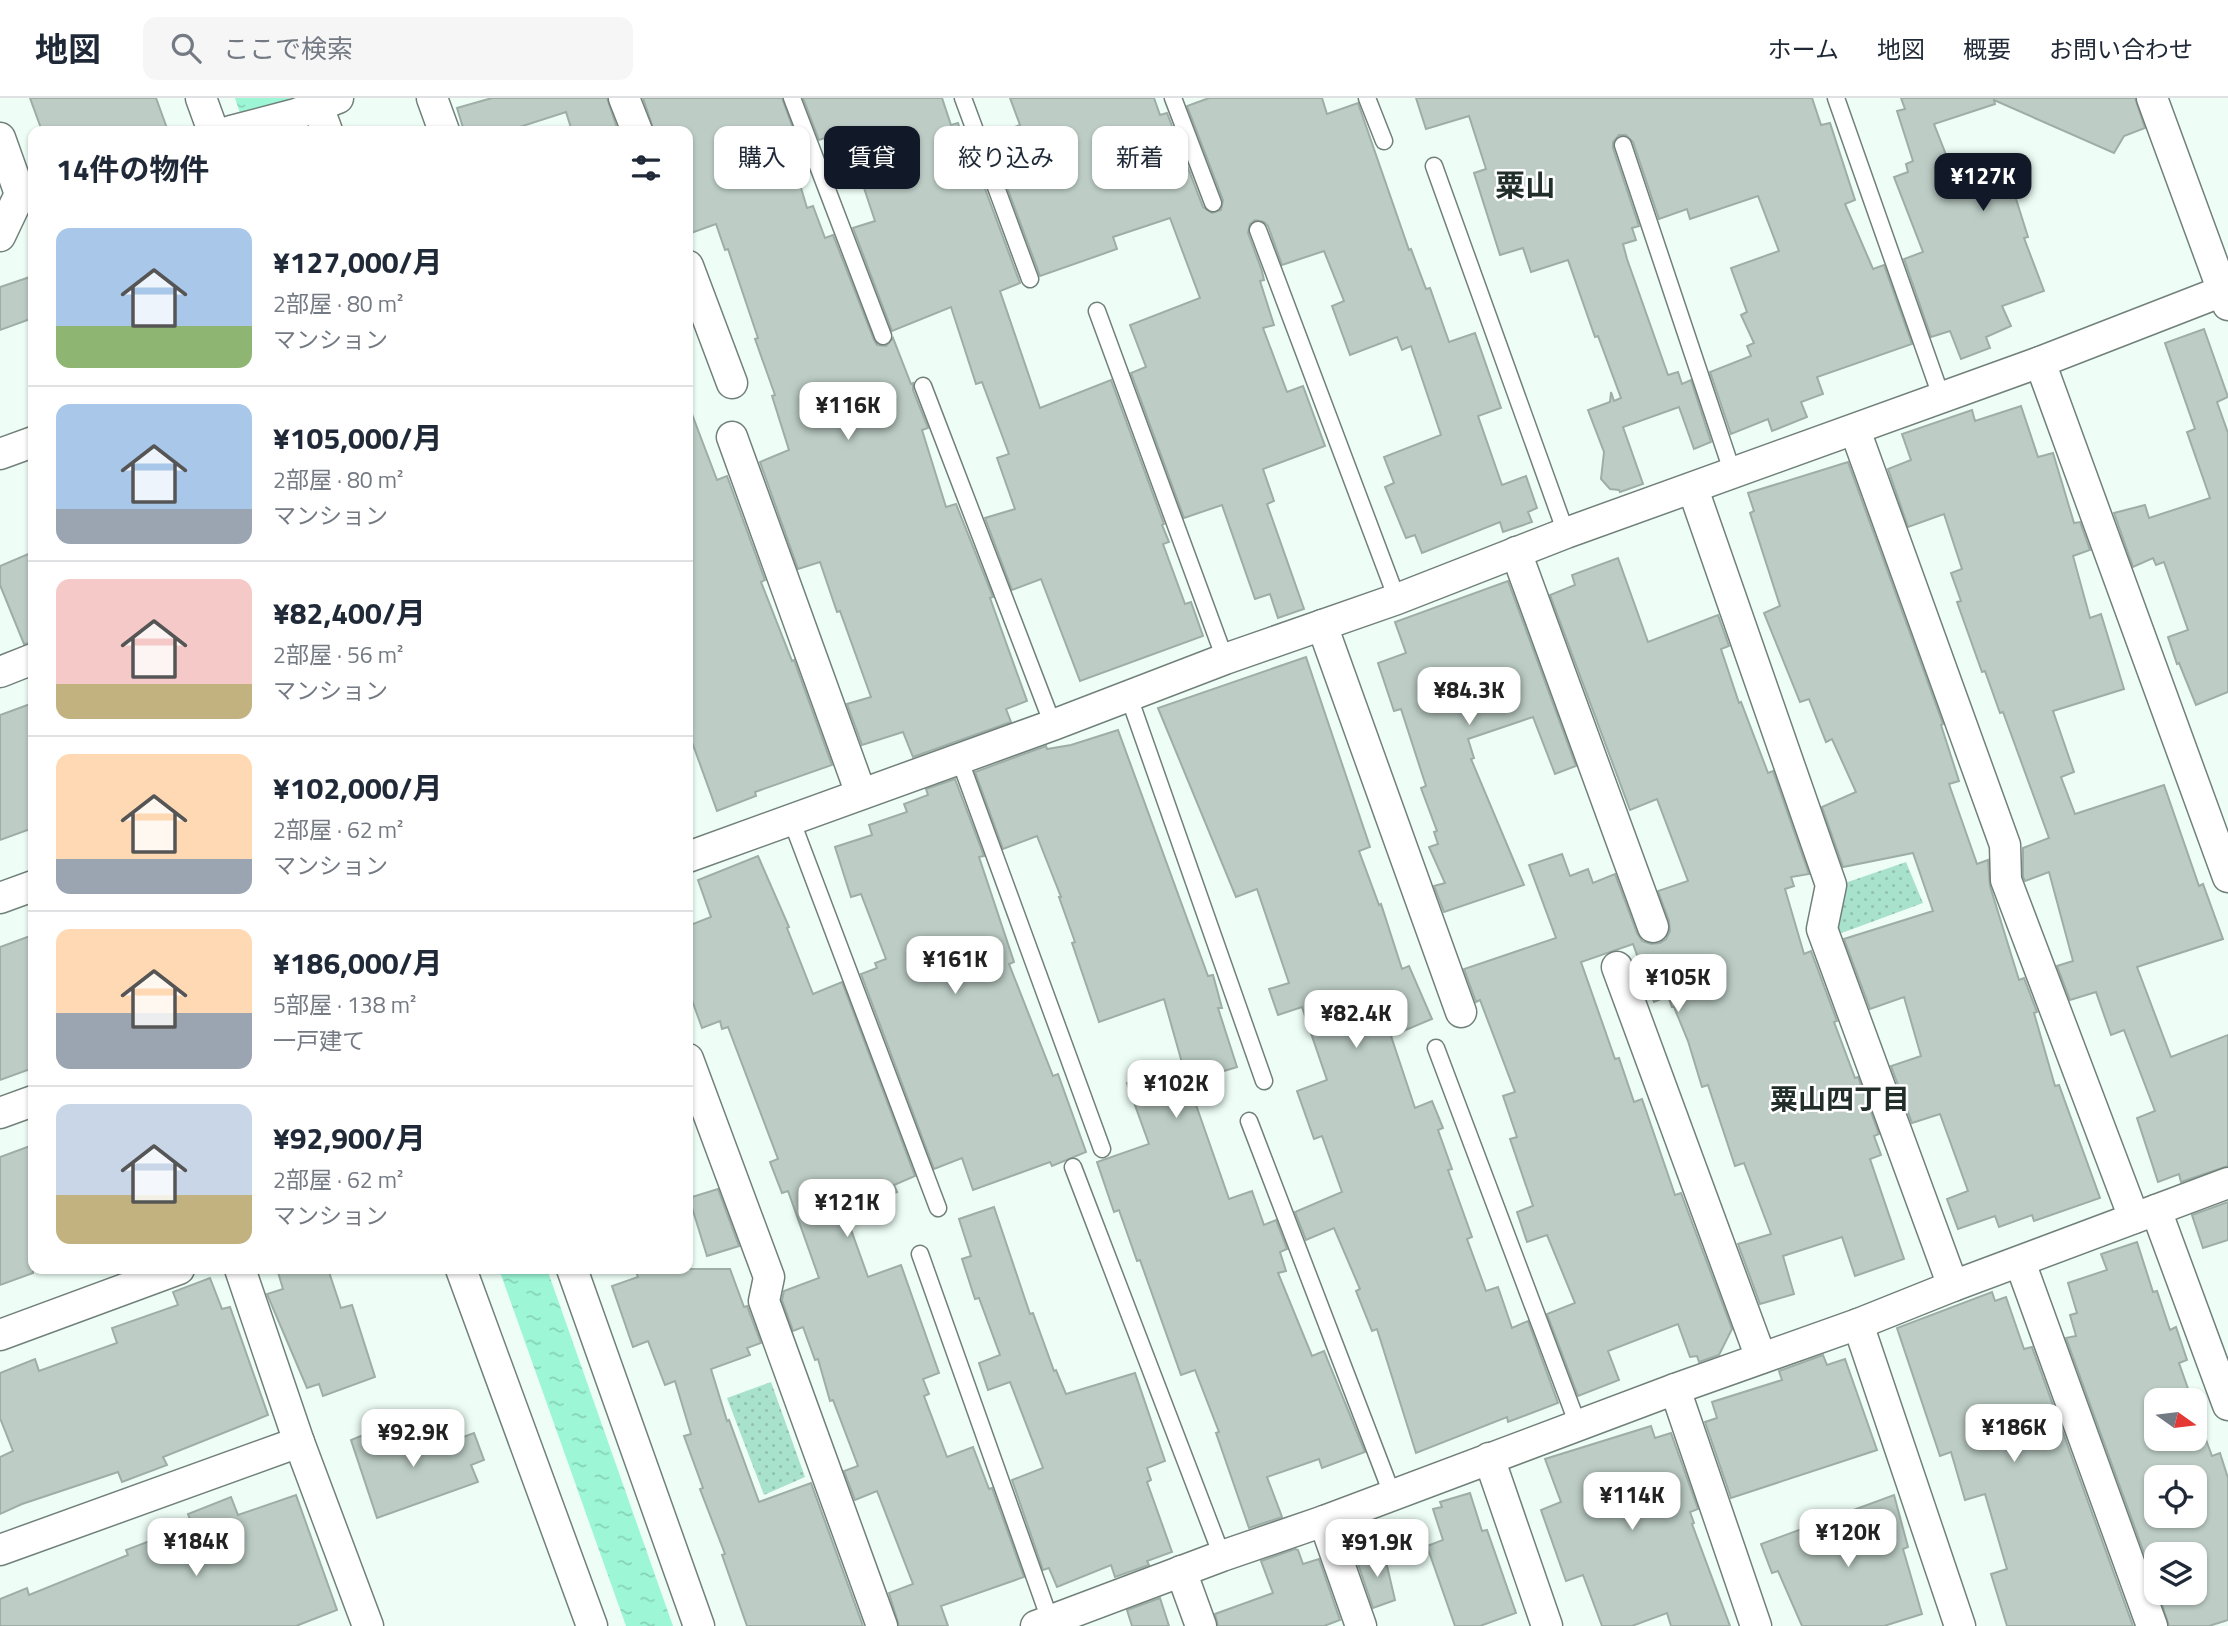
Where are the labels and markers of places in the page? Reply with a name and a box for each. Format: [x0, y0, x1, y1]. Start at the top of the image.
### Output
pin: ¥127K [1934, 153, 2032, 213]
pin: ¥116K [799, 382, 897, 442]
pin: ¥84.3K [1412, 668, 1526, 727]
pin: ¥161K [906, 936, 1004, 996]
pin: ¥105K [1629, 954, 1727, 1014]
pin: ¥82.4K [1299, 990, 1413, 1050]
pin: ¥102K [1127, 1060, 1225, 1120]
pin: ¥121K [798, 1180, 896, 1239]
pin: ¥186K [1965, 1404, 2063, 1464]
pin: ¥92.9K [356, 1410, 470, 1469]
pin: ¥114K [1583, 1472, 1681, 1532]
pin: ¥120K [1799, 1510, 1897, 1569]
pin: ¥184K [147, 1518, 245, 1578]
pin: ¥91.9K [1320, 1520, 1434, 1579]

